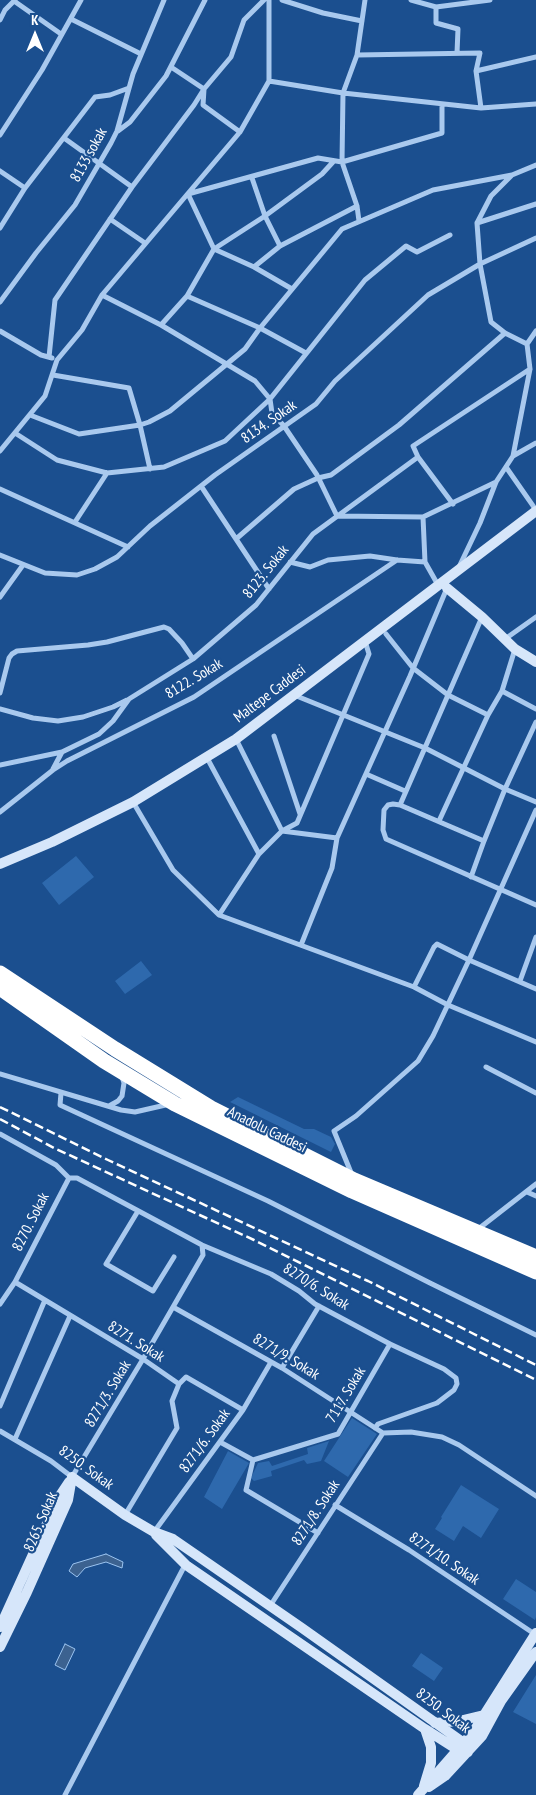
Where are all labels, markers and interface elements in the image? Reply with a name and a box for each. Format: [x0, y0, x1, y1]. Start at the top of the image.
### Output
north arrow [10, 10, 60, 60]
text: K [31, 11, 39, 29]
street label: 8133 sokak [67, 125, 111, 185]
street label: 8134. Sokak [238, 396, 300, 448]
street label: 8123. Sokak [239, 542, 293, 602]
street label: 8122. Sokak [162, 655, 226, 703]
street label: Maltepe Caddesi [231, 661, 309, 727]
street label: Anadolu Caddesi [224, 1103, 310, 1157]
street label: 8270. Sokak [9, 1190, 53, 1254]
street label: 8270/6. Sokak [280, 1260, 352, 1314]
street label: 8271. Sokak [104, 1318, 168, 1366]
street label: 8271/9. Sokak [249, 1330, 323, 1384]
street label: 8271/3. Sokak [81, 1357, 135, 1431]
street label: 7117. Sokak [322, 1364, 370, 1426]
street label: 8271/6. Sokak [176, 1406, 234, 1476]
street label: 8250. Sokak [55, 1442, 117, 1494]
street label: 8271/8. Sokak [288, 1477, 344, 1549]
street label: 8265. Sokak [20, 1489, 62, 1555]
street label: 8271/10. Sokak [405, 1529, 483, 1589]
street label: 8250. Sokak [412, 1685, 474, 1737]

